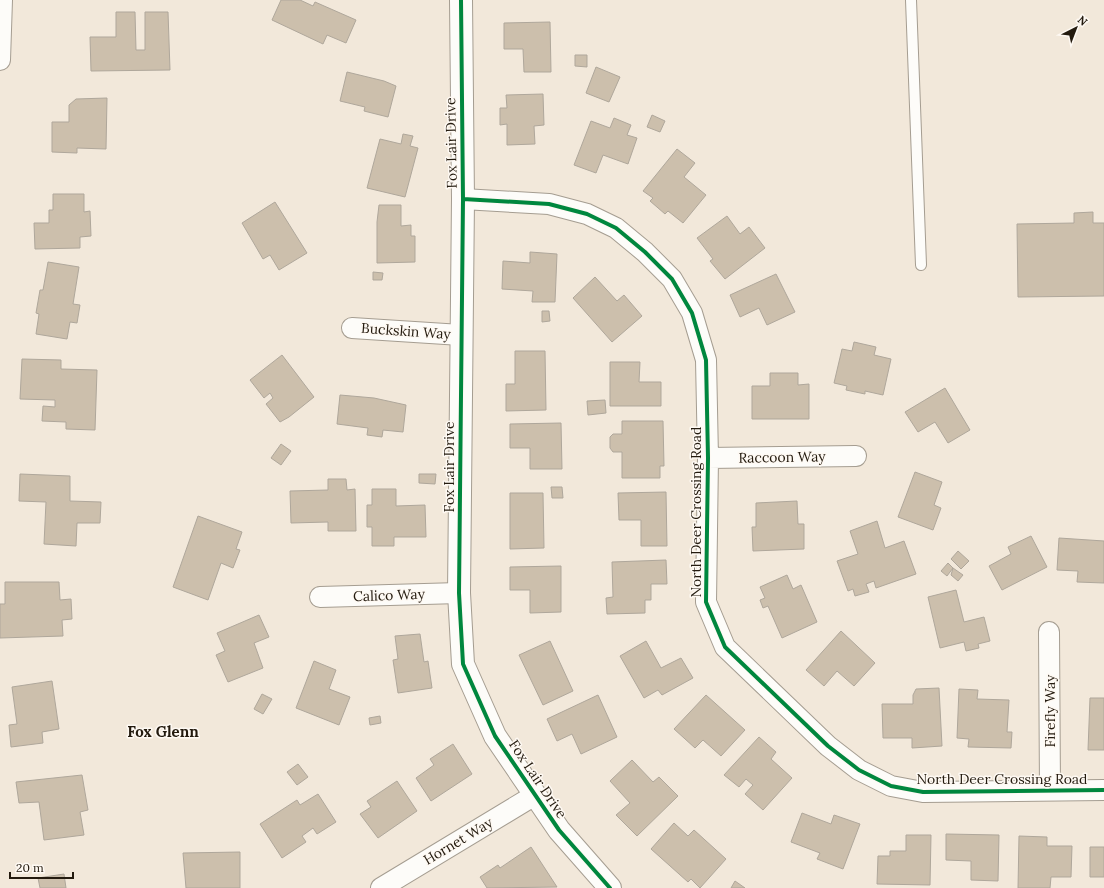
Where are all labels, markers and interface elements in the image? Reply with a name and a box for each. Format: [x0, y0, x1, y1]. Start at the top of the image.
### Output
north arrow [1056, 8, 1096, 48]
text: N [1075, 13, 1091, 29]
street label: Fox Lair Drive [441, 97, 461, 189]
street label: Buckskin Way [361, 319, 452, 343]
street label: Fox Lair Drive [440, 421, 458, 513]
street label: North Deer Crossing Road [687, 427, 705, 597]
street label: Raccoon Way [738, 447, 826, 467]
street label: Calico Way [353, 585, 426, 605]
street label: Firefly Way [1041, 674, 1059, 747]
district label: Fox Glenn [127, 722, 199, 741]
street label: Fox Lair Drive [505, 736, 571, 822]
street label: North Deer Crossing Road [917, 770, 1087, 788]
street label: Hornet Way [420, 813, 497, 869]
scale bar [10, 854, 73, 880]
text: 20 m [16, 860, 44, 875]

